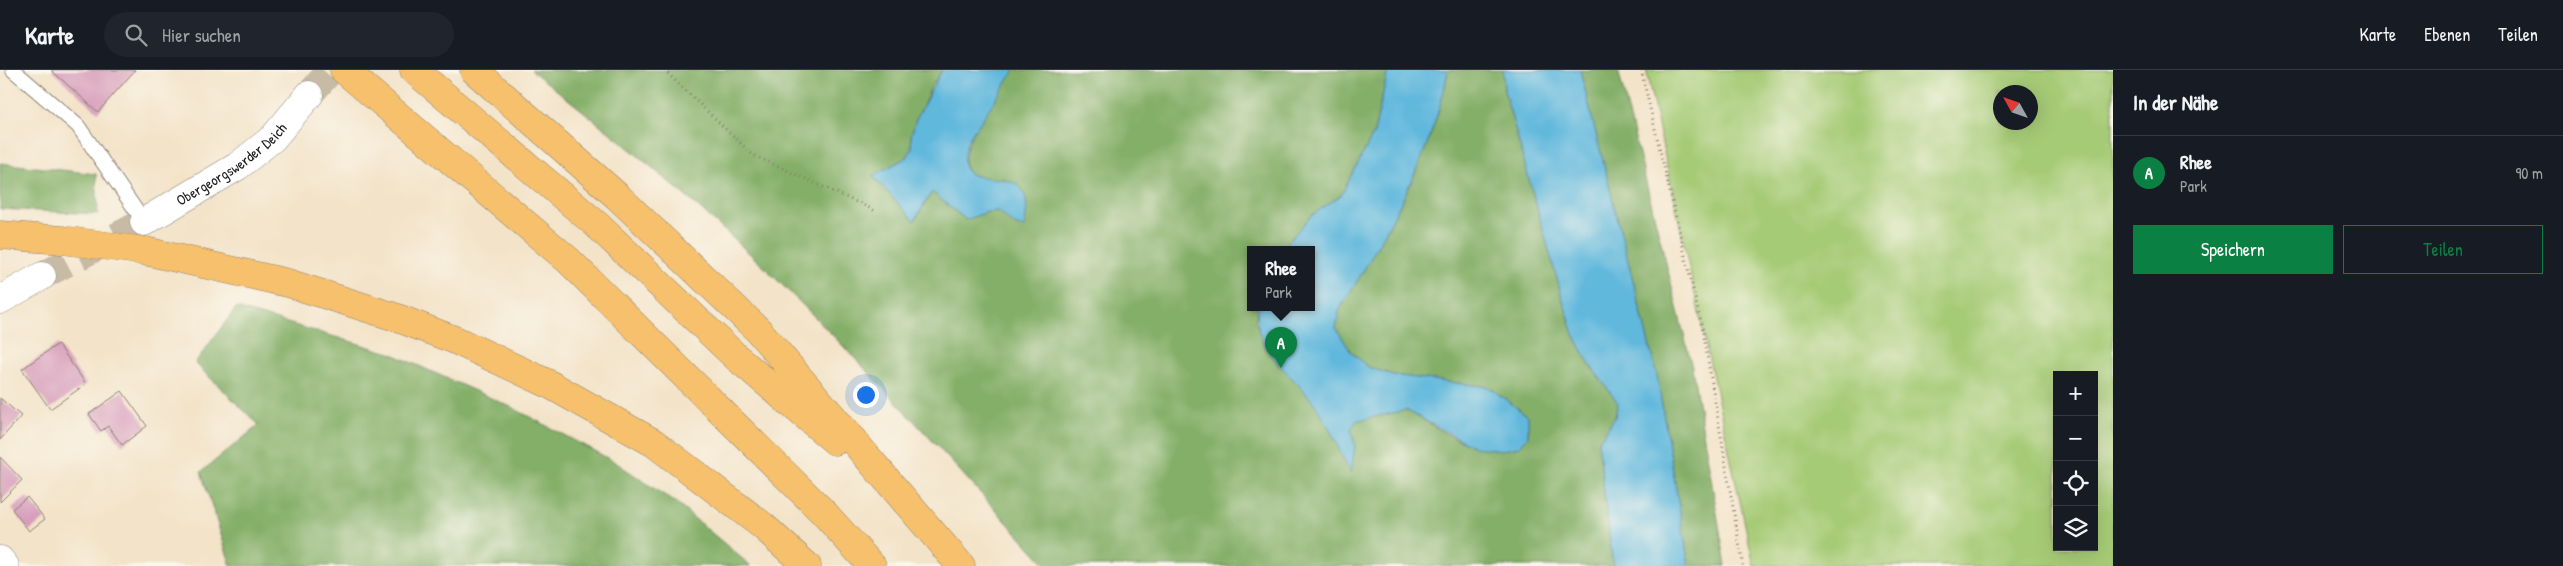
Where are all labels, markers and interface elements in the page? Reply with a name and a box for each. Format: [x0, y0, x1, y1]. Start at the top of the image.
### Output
search box [104, 12, 454, 57]
text: Karte [25, 19, 74, 51]
icon: search [122, 21, 150, 49]
text: Hier suchen [162, 22, 241, 48]
text: Karte [2360, 22, 2396, 47]
text: Ebenen [2424, 22, 2470, 47]
text: Teilen [2498, 22, 2538, 47]
north arrow [1993, 85, 2038, 130]
text: In der Nähe [2133, 88, 2218, 117]
street label: Obergeorgswerder Deich [172, 118, 291, 211]
text: Rhee [2180, 149, 2212, 175]
text: A [2145, 162, 2153, 184]
text: 90 m [2515, 162, 2543, 184]
text: Park [2180, 175, 2207, 197]
button: Speichern [2133, 225, 2333, 274]
button: Teilen [2343, 225, 2543, 274]
popup [1247, 246, 1315, 311]
text: Rhee [1265, 255, 1297, 281]
text: Park [1265, 281, 1292, 303]
pin: A [1265, 327, 1297, 368]
map controls [2053, 371, 2098, 551]
button: + [2053, 371, 2098, 416]
your location [853, 382, 879, 408]
button: − [2053, 416, 2098, 461]
button: locate [2053, 461, 2098, 506]
button: layers [2053, 506, 2098, 551]

